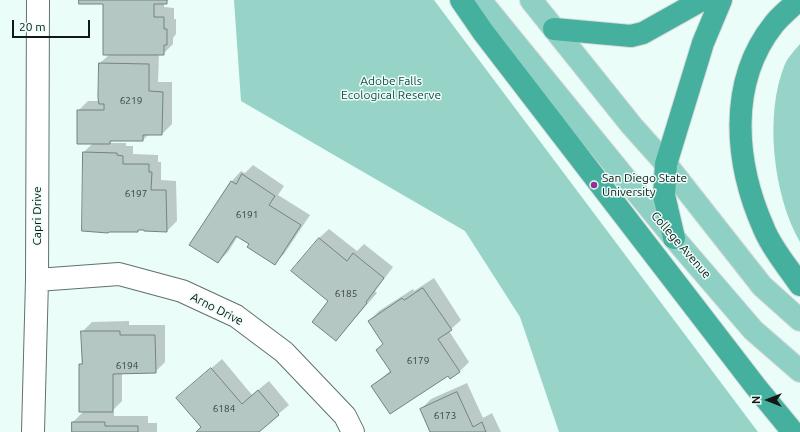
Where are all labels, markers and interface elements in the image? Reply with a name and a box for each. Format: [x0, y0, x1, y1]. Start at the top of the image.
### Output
scale bar [14, 12, 92, 38]
text: 20 m [19, 20, 46, 33]
park label: Adobe Falls Ecological Reserve [341, 74, 441, 102]
house number: 6219 [120, 95, 142, 107]
place label: San Diego State University [602, 171, 687, 199]
marker: San Diego State University [589, 180, 599, 190]
street label: Capri Drive [30, 186, 44, 246]
house number: 6197 [125, 188, 147, 200]
house number: 6191 [236, 209, 258, 221]
street label: College Avenue [648, 209, 714, 281]
house number: 6185 [335, 288, 357, 300]
street label: Arno Drive [188, 290, 246, 328]
house number: 6179 [407, 355, 429, 367]
house number: 6194 [116, 360, 138, 372]
north arrow [748, 380, 788, 420]
text: N [750, 396, 762, 404]
house number: 6184 [213, 403, 235, 415]
house number: 6173 [434, 410, 456, 422]

